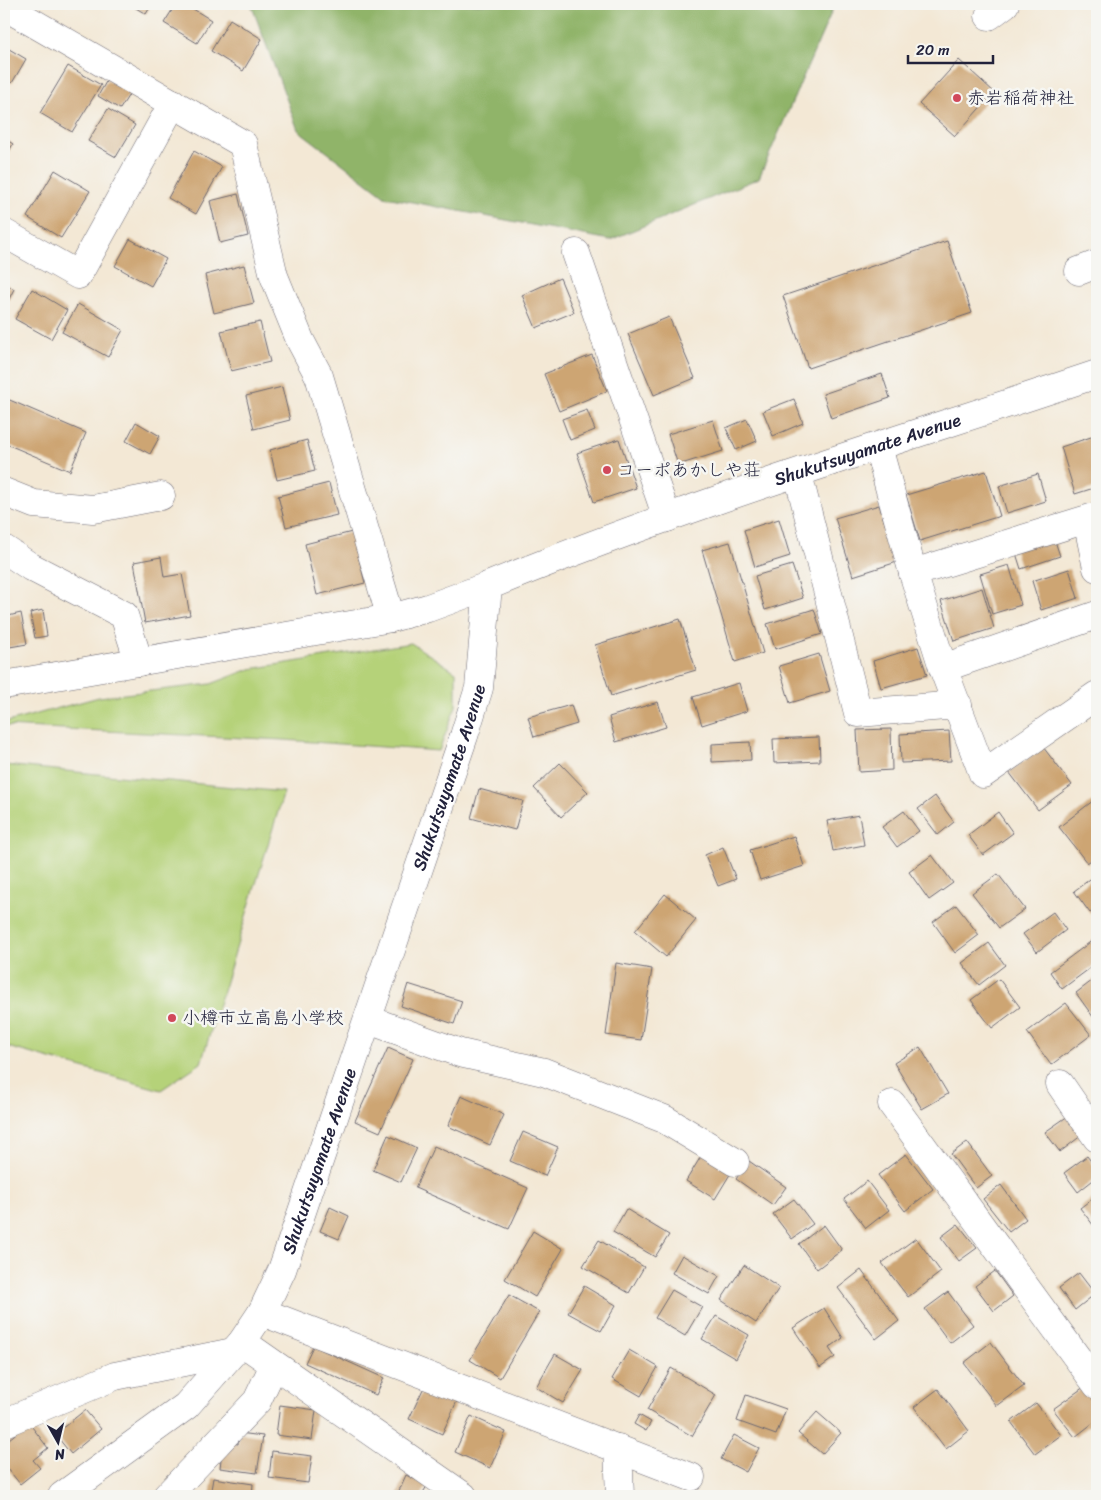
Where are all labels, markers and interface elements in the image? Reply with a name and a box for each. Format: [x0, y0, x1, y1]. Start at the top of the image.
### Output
scale bar [908, 32, 994, 64]
text: 20 m [916, 37, 950, 63]
place label: 赤岩稲荷神社 [967, 82, 1075, 114]
marker: 赤岩稲荷神社 [951, 92, 963, 104]
street label: Shukutsuyamate Avenue [770, 404, 965, 495]
place label: コーポあかしや荘 [617, 454, 761, 486]
marker: コーポあかしや荘 [601, 464, 613, 476]
street label: Shukutsuyamate Avenue [403, 680, 495, 875]
place label: 小樽市立高島小学校 [182, 1002, 344, 1034]
marker: 小樽市立高島小学校 [166, 1012, 178, 1024]
street label: Shukutsuyamate Avenue [273, 1063, 366, 1258]
north arrow [32, 1418, 82, 1468]
text: N [53, 1441, 67, 1467]

